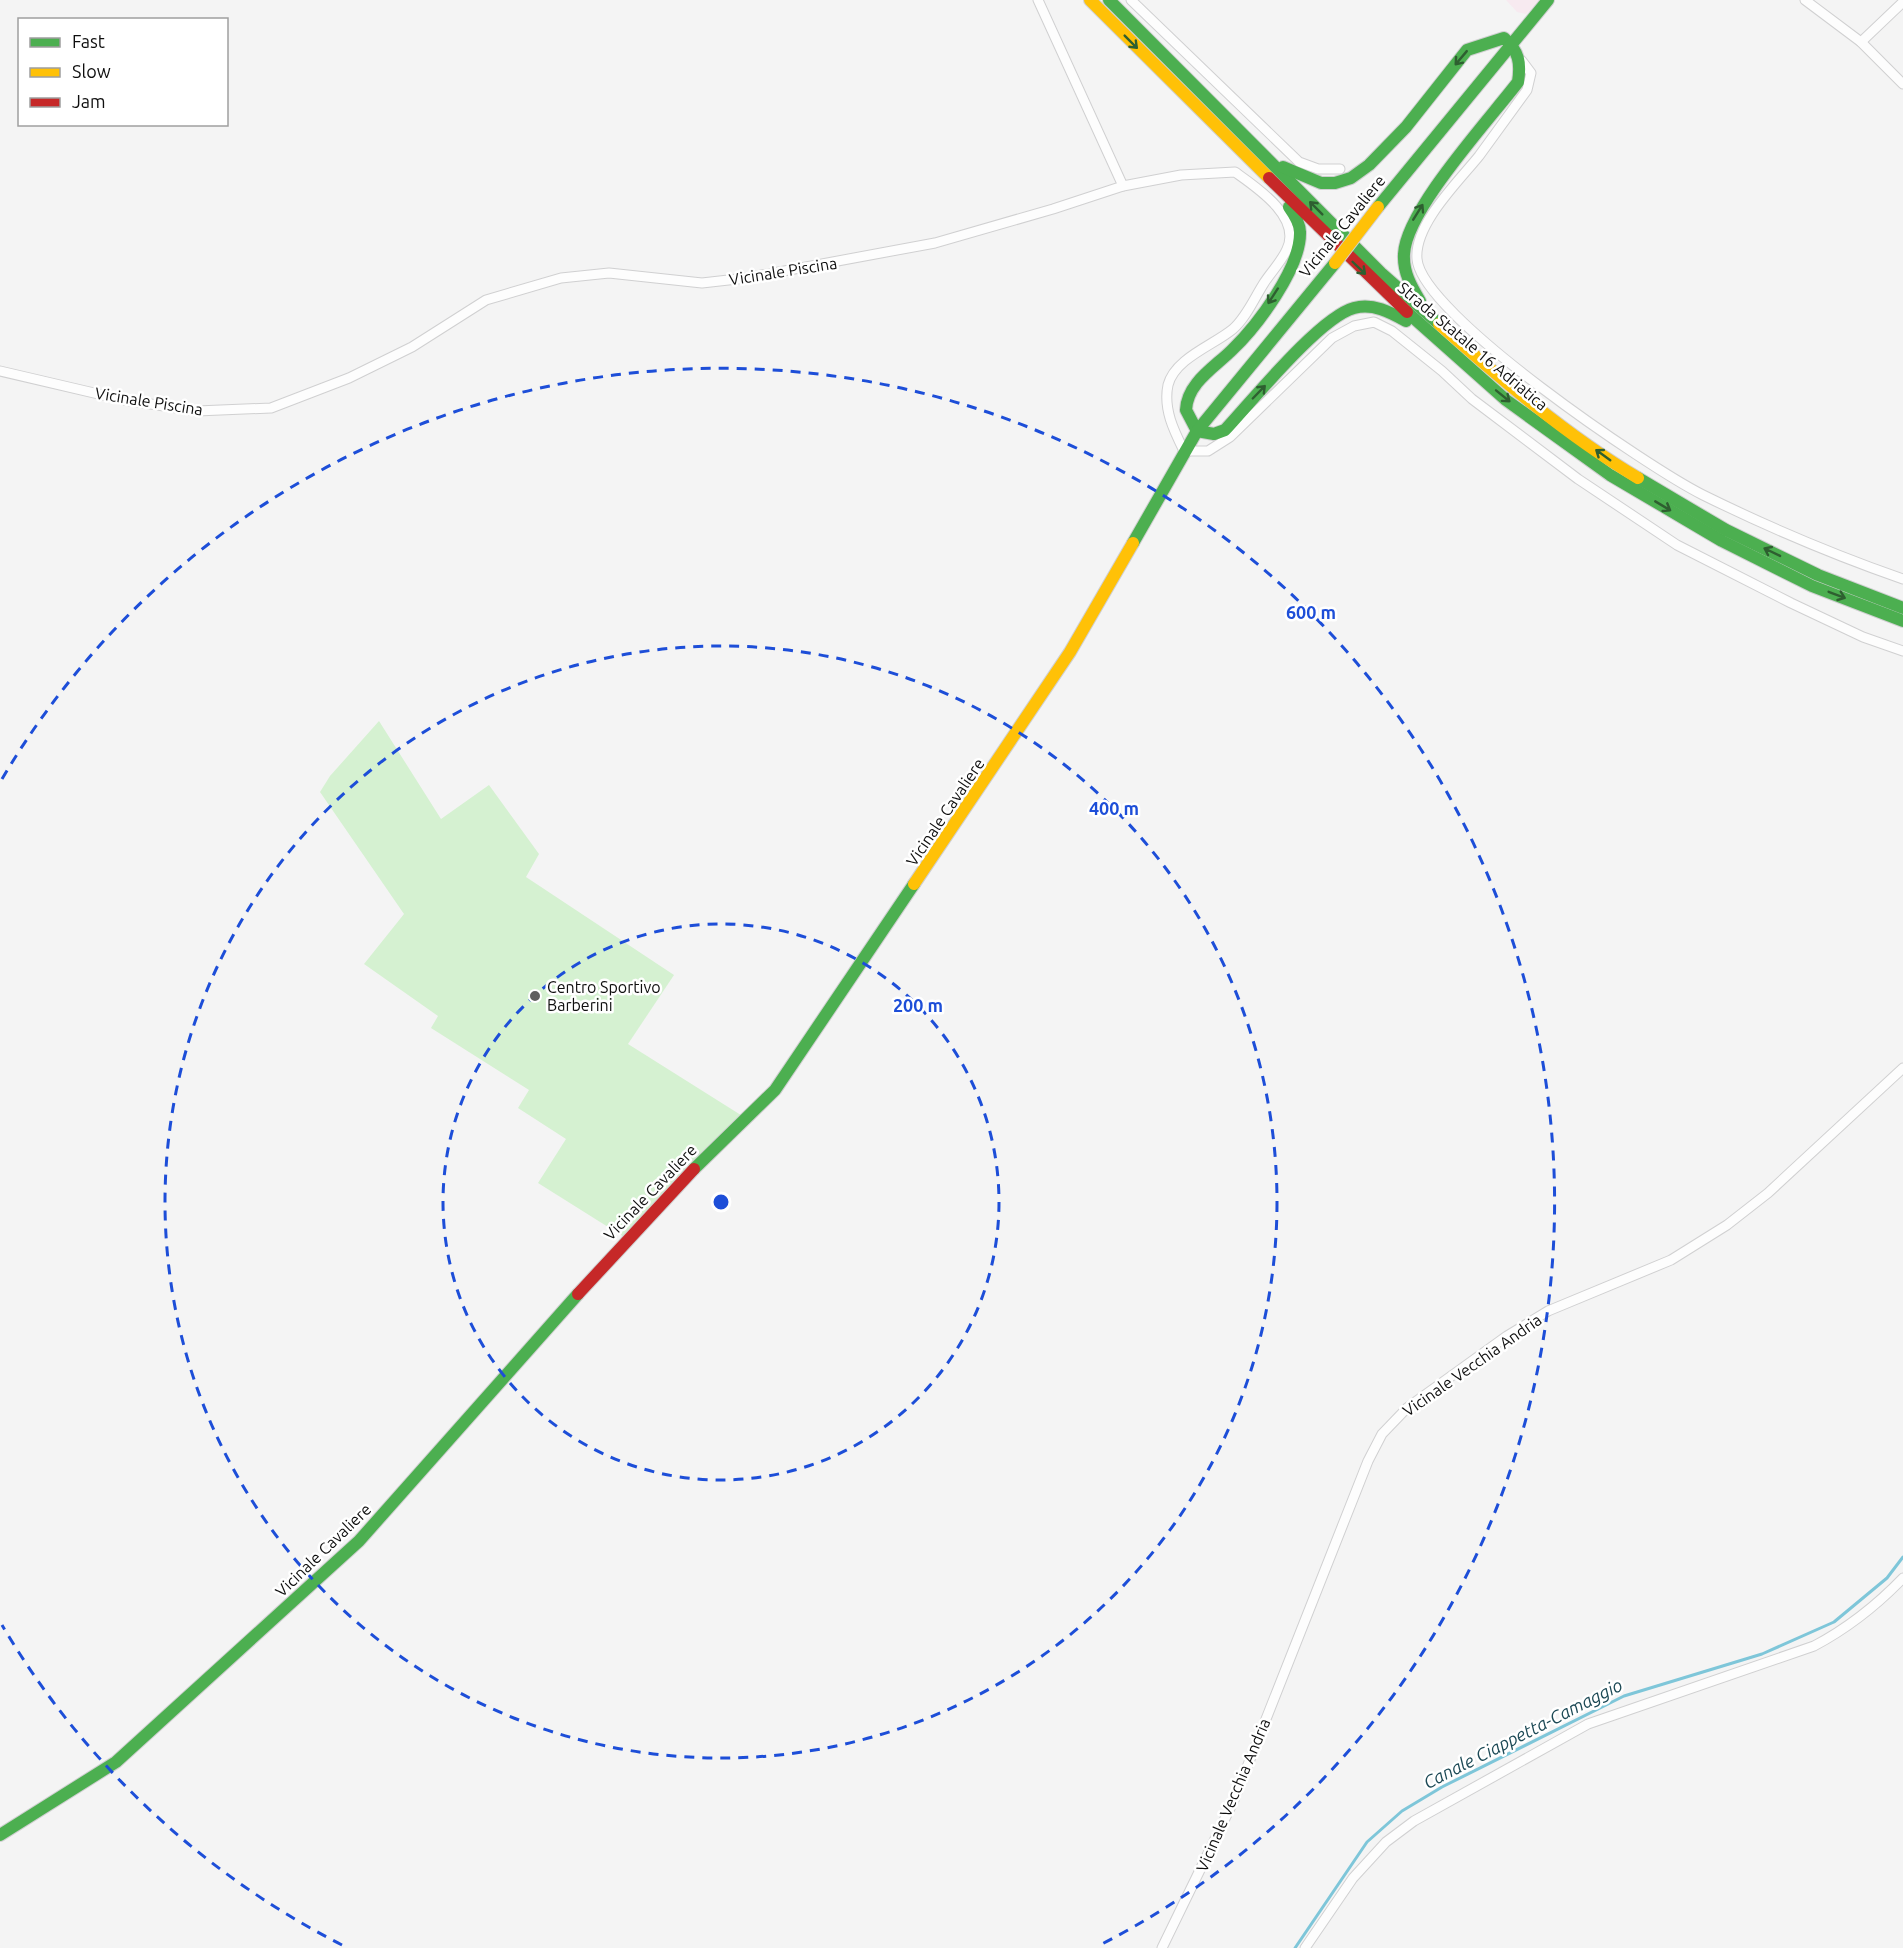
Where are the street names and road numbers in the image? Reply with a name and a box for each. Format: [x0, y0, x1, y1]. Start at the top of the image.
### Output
street label: Vicinale Cavaliere [1295, 171, 1389, 281]
street label: Vicinale Piscina [728, 254, 838, 288]
street label: Strada Statale 16 Adriatica [1395, 278, 1551, 414]
street label: Vicinale Piscina [94, 384, 204, 418]
street label: Vicinale Cavaliere [902, 755, 988, 869]
street label: Vicinale Cavaliere [600, 1141, 700, 1243]
street label: Vicinale Vecchia Andria [1399, 1310, 1545, 1420]
street label: Vicinale Cavaliere [272, 1500, 374, 1600]
street label: Vicinale Vecchia Andria [1192, 1715, 1274, 1875]

